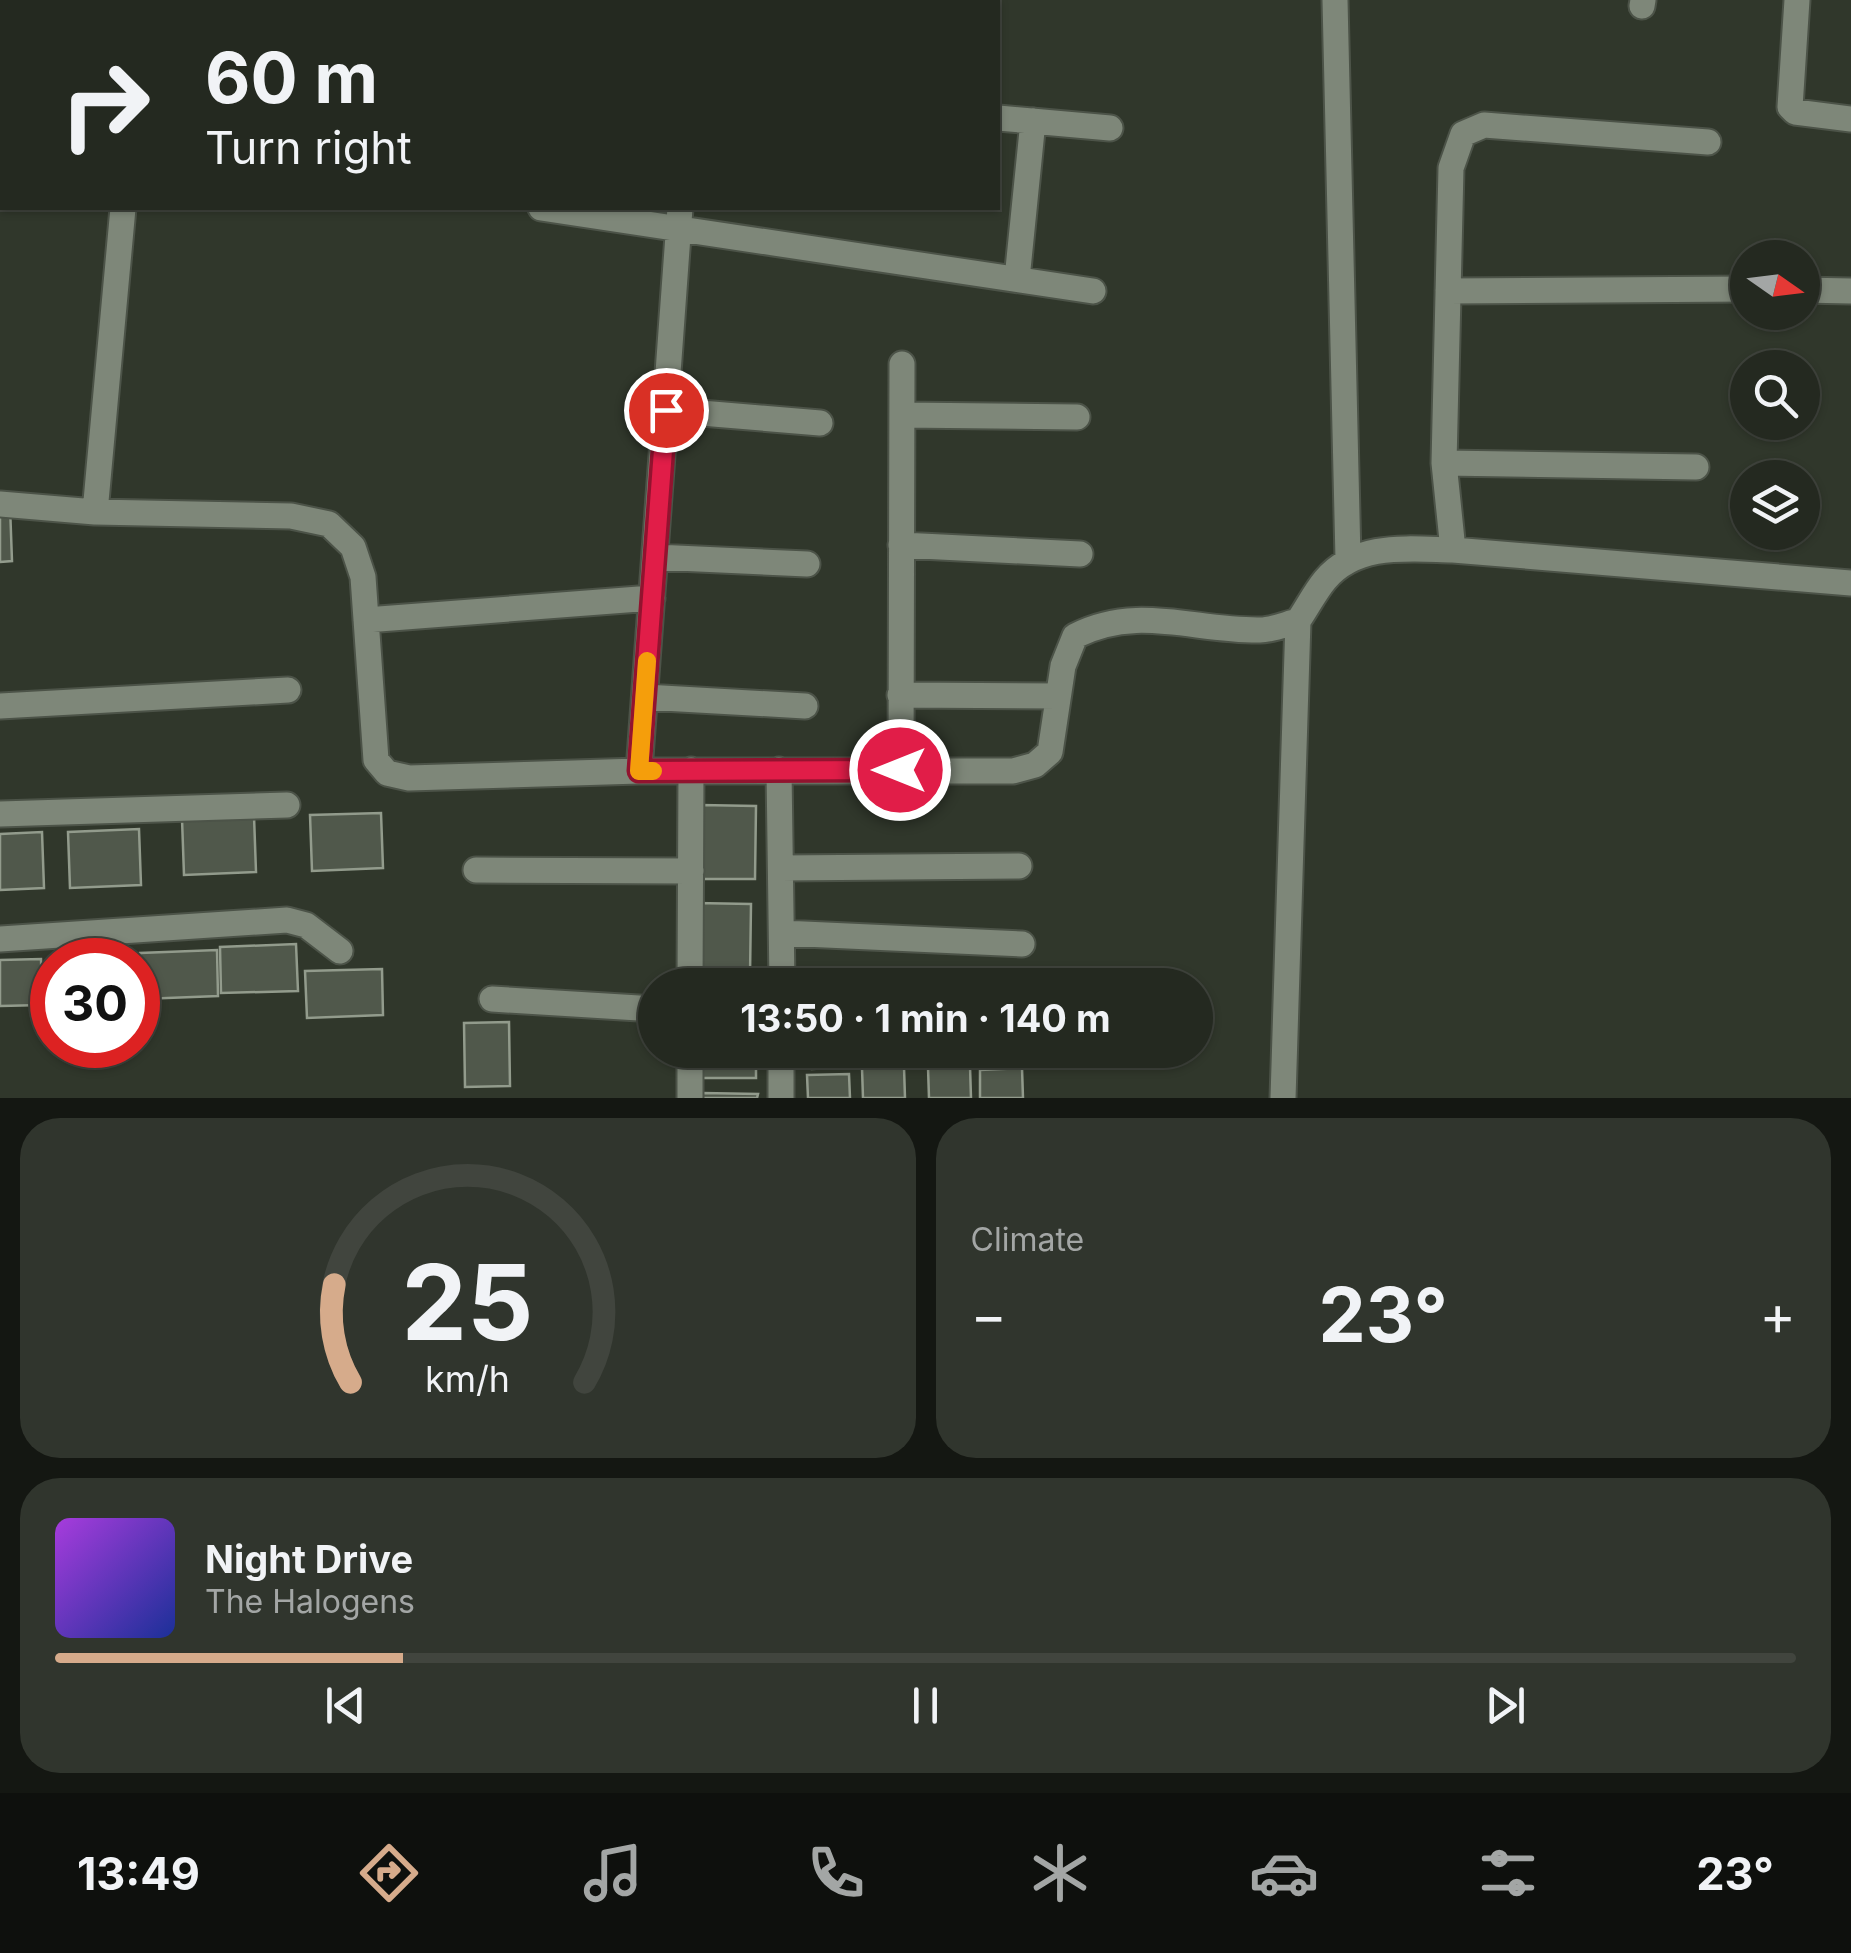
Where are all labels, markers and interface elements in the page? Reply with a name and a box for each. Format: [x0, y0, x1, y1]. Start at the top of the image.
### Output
text: 60 m [205, 35, 378, 120]
icon: right [40, 40, 170, 170]
text: Turn right [205, 120, 412, 175]
north arrow [1730, 240, 1820, 330]
map controls [1730, 240, 1820, 550]
button: search [1730, 350, 1820, 440]
pin [624, 368, 709, 453]
icon: arrive [639, 383, 694, 438]
button: layers [1730, 460, 1820, 550]
position arrow [848, 718, 952, 822]
speed limit sign: 30 [30, 938, 160, 1068]
text: 13:50 · 1 min · 140 m [740, 995, 1111, 1041]
text: Climate [971, 1220, 1084, 1259]
text: 25 [402, 1239, 534, 1365]
text: 23° [1318, 1269, 1448, 1360]
text: − [971, 1282, 1007, 1348]
text: + [1760, 1282, 1796, 1348]
text: km/h [425, 1357, 510, 1401]
text: Night Drive [205, 1536, 413, 1582]
text: The Halogens [205, 1582, 415, 1621]
icon: previous [318, 1678, 373, 1733]
icon: pause [898, 1678, 953, 1733]
icon: next [1478, 1678, 1533, 1733]
icon: directions [354, 1838, 424, 1908]
icon: music [578, 1838, 648, 1908]
icon: phone [801, 1838, 871, 1908]
icon: climate [1025, 1838, 1095, 1908]
icon: car [1249, 1838, 1319, 1908]
icon: filters [1473, 1838, 1543, 1908]
text: 13:49 [77, 1846, 200, 1901]
text: 23° [1696, 1846, 1774, 1901]

